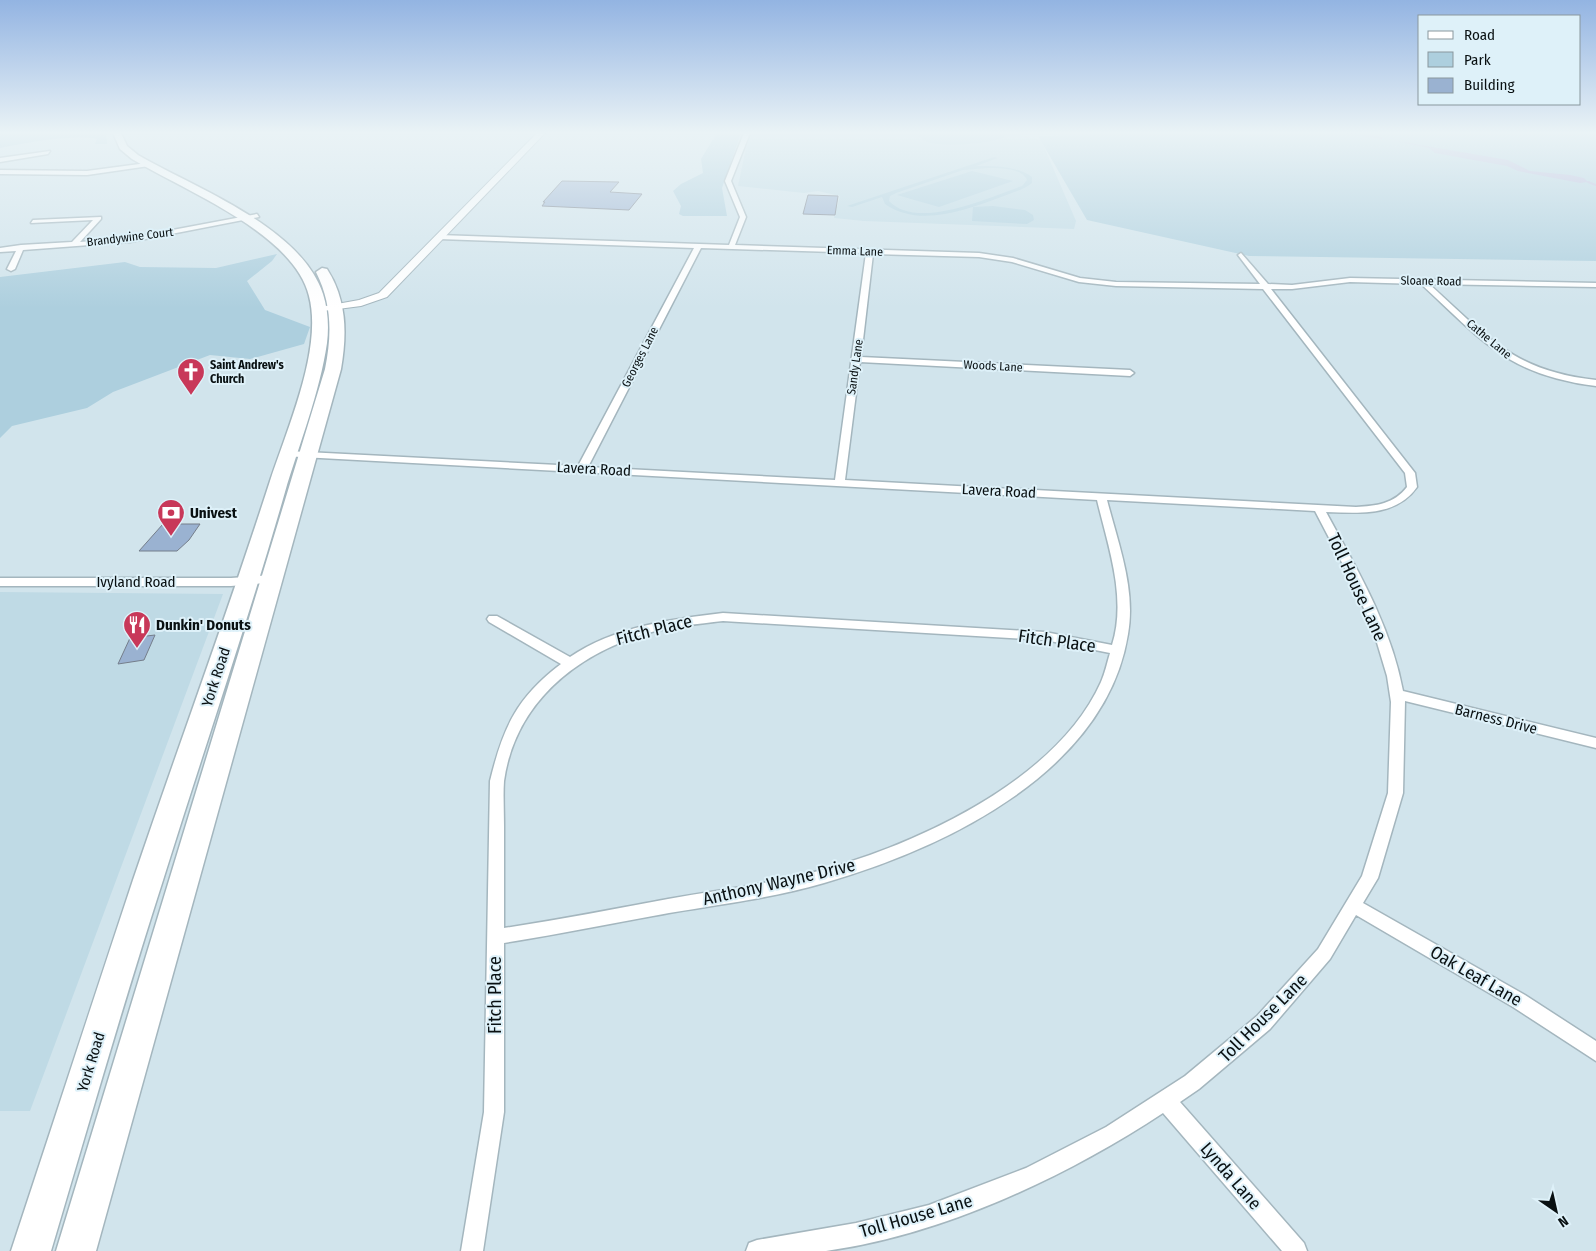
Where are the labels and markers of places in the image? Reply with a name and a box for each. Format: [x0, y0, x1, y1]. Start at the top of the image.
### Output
church icon: Saint Andrew's Church [176, 357, 206, 396]
place label: Saint Andrew's Church [210, 358, 285, 386]
bank icon: Univest [156, 498, 186, 537]
place label: Univest [190, 504, 238, 522]
restaurant icon: Dunkin' Donuts [122, 610, 152, 649]
place label: Dunkin' Donuts [156, 616, 251, 634]

